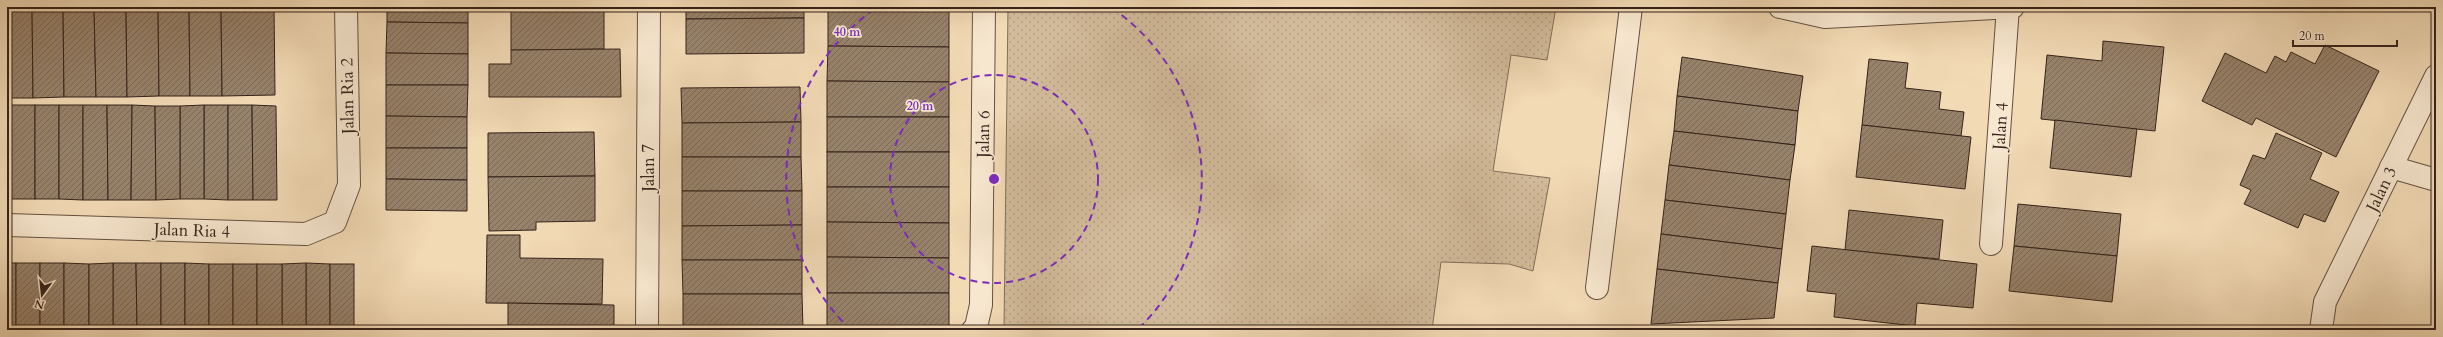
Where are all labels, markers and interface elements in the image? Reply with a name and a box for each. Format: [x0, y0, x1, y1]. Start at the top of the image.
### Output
scale bar [2293, 22, 2397, 48]
text: 40 m [834, 24, 861, 40]
text: 20 m [2299, 28, 2326, 44]
street label: Jalan Ria 2 [335, 57, 360, 137]
text: 20 m [907, 98, 934, 114]
street label: Jalan 4 [1987, 101, 2014, 154]
street label: Jalan 6 [972, 110, 995, 161]
street label: Jalan 7 [637, 144, 660, 195]
street label: Jalan 3 [2359, 163, 2402, 218]
centre of rings [987, 172, 1001, 186]
street label: Jalan Ria 4 [151, 218, 231, 243]
north arrow [22, 275, 62, 315]
text: N [33, 296, 46, 313]

